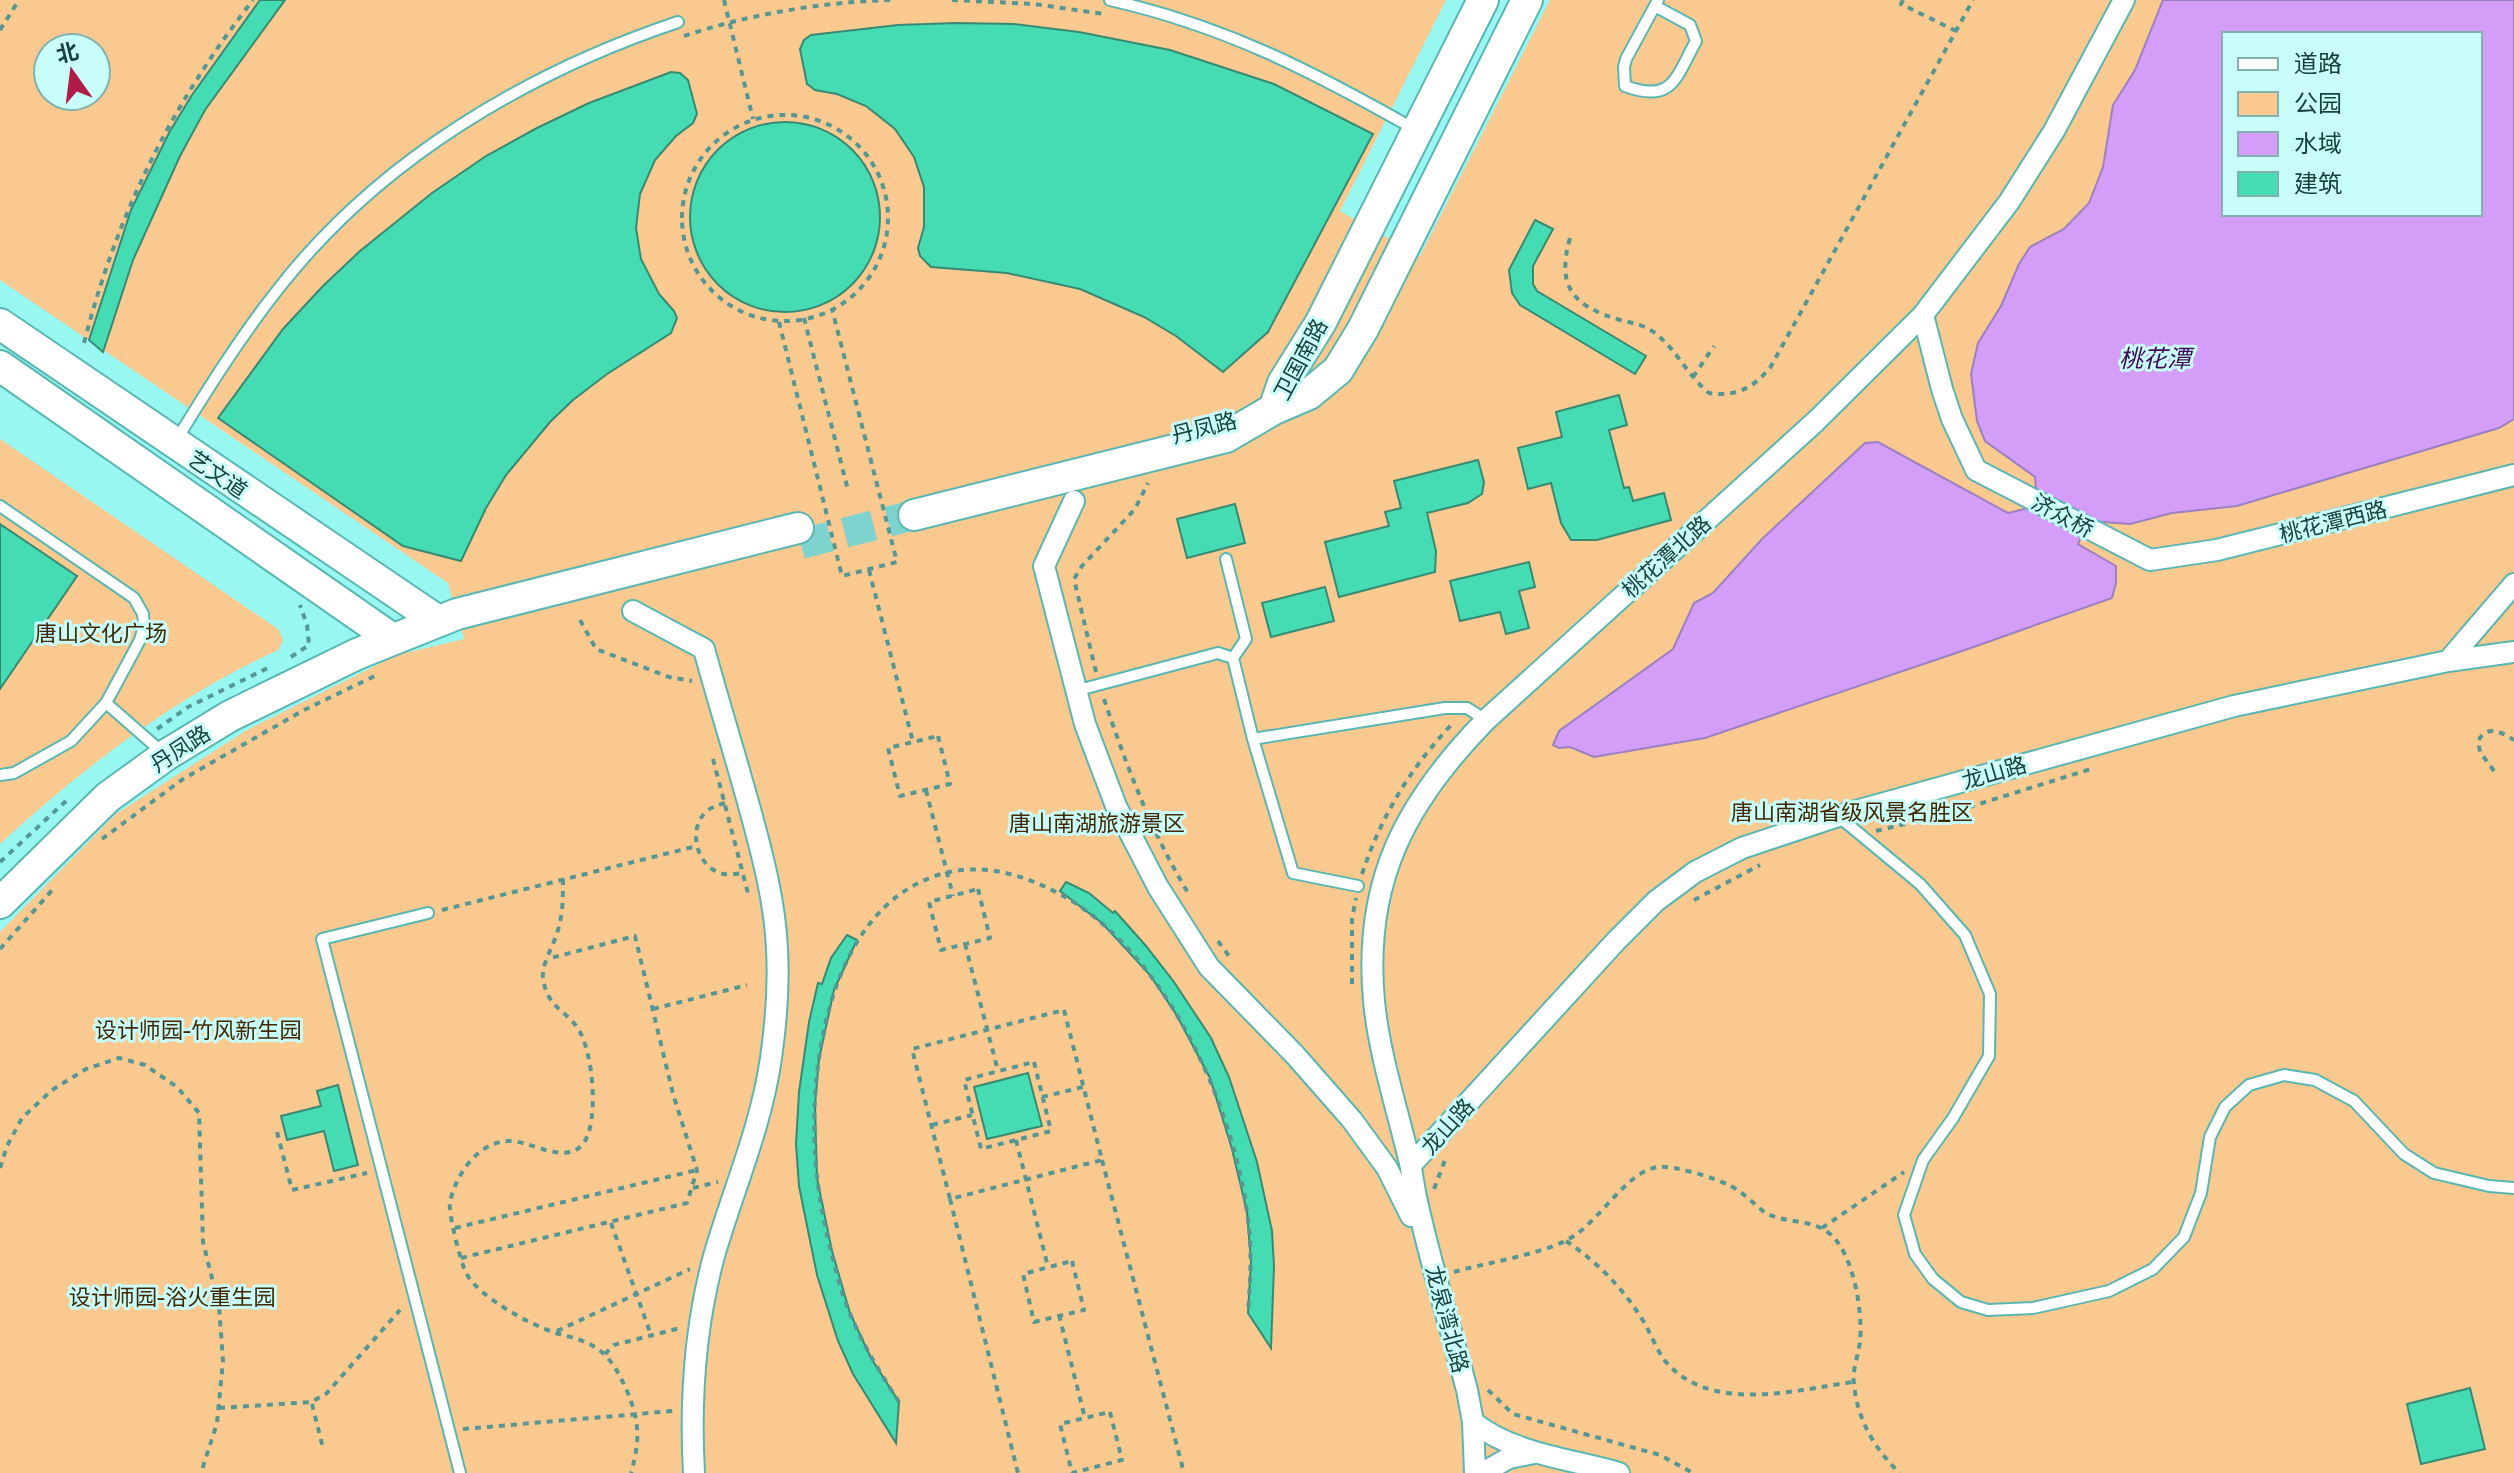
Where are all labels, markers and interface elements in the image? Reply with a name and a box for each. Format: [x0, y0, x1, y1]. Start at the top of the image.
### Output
north arrow [32, 32, 112, 112]
legend [2222, 32, 2482, 216]
text: 北 [53, 36, 81, 68]
text: 道路 [2294, 48, 2342, 77]
text: 公园 [2294, 88, 2342, 117]
text: 水域 [2294, 128, 2342, 157]
text: 建筑 [2294, 168, 2342, 197]
street label: 卫国南路 [1267, 314, 1333, 404]
water label: 桃花潭 [2119, 343, 2195, 372]
street label: 丹凤路 [1169, 406, 1239, 448]
street label: 艺文道 [183, 444, 253, 504]
street label: 济众桥 [2028, 488, 2098, 542]
street label: 桃花潭西路 [2276, 495, 2390, 547]
street label: 桃花潭北路 [1616, 509, 1716, 603]
park label: 唐山文化广场 [35, 619, 167, 646]
street label: 丹凤路 [145, 719, 215, 777]
street label: 龙山路 [1959, 750, 2029, 794]
park label: 唐山南湖省级风景名胜区 [1731, 798, 1973, 825]
park label: 唐山南湖旅游景区 [1009, 809, 1185, 836]
park label: 设计师园-竹风新生园 [95, 1016, 301, 1043]
street label: 龙山路 [1415, 1092, 1479, 1160]
street label: 龙泉湾北路 [1421, 1262, 1475, 1376]
park label: 设计师园-浴火重生园 [69, 1283, 275, 1310]

